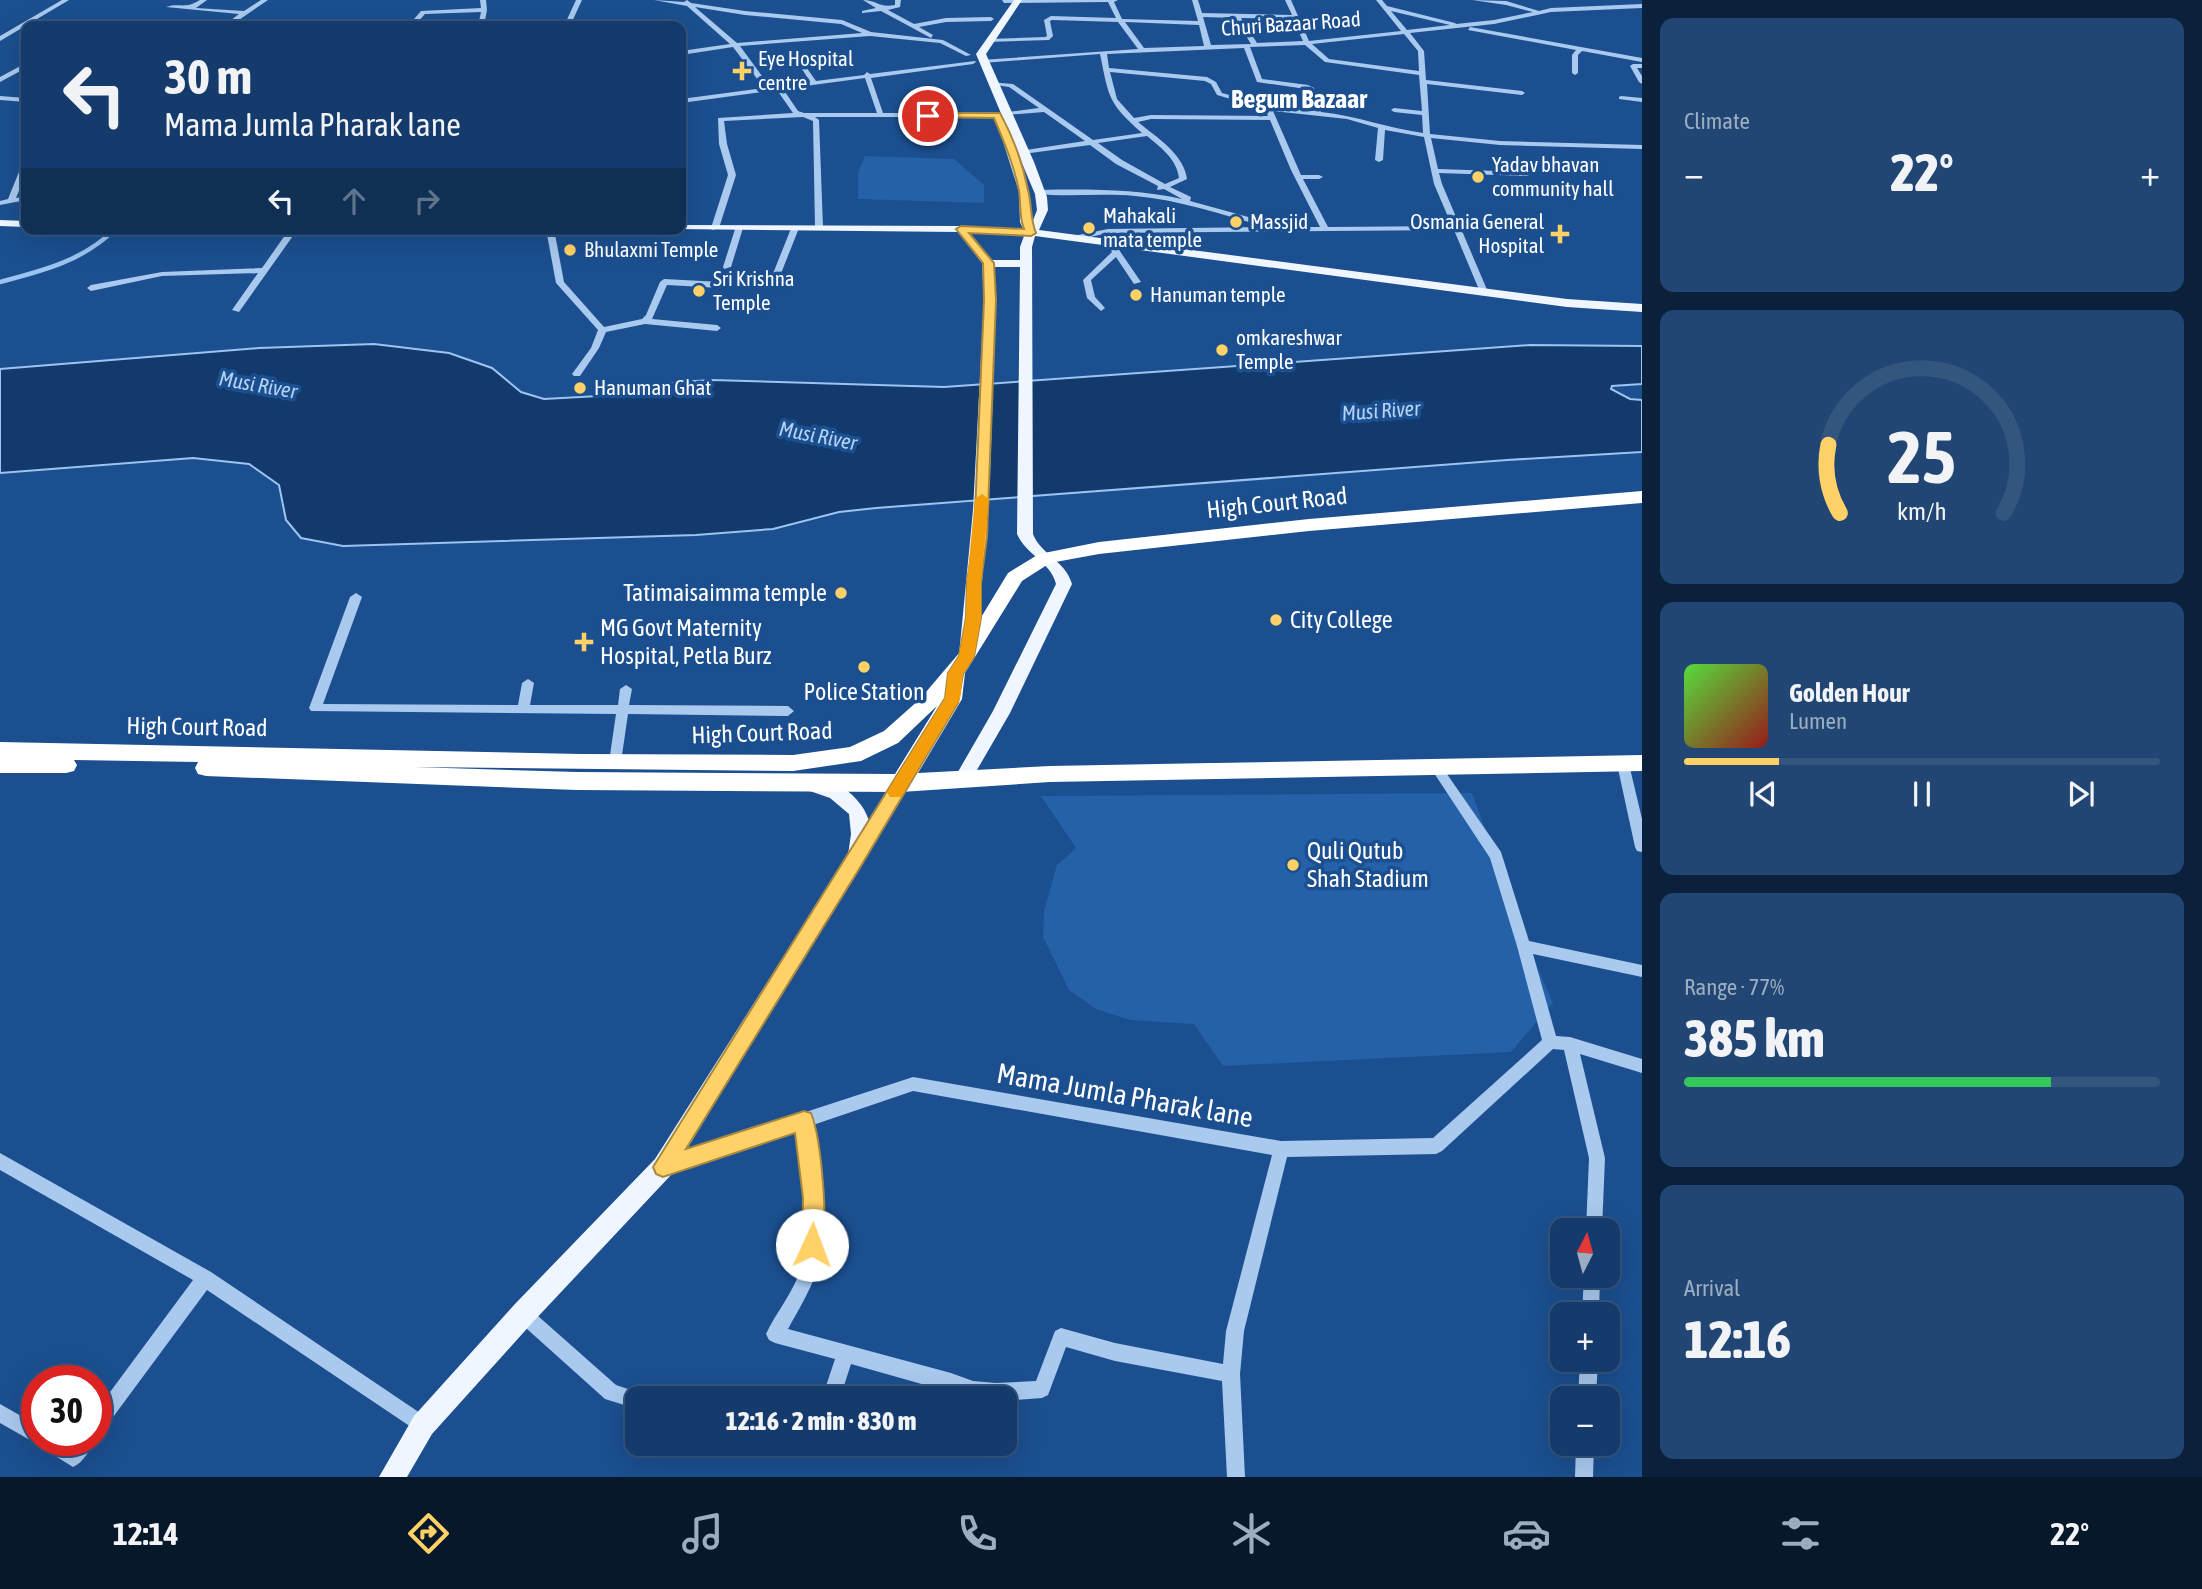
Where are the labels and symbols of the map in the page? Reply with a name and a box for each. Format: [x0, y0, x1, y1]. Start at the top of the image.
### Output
street label: Churi Bazaar Road [1220, 6, 1361, 40]
place label: Eye Hospital centre [758, 46, 854, 94]
marker: Eye Hospital centre [732, 61, 752, 81]
district label: Begum Bazaar [1231, 84, 1368, 114]
pin [898, 86, 958, 146]
place label: Yadav bhavan community hall [1492, 152, 1614, 200]
marker: Yadav bhavan community hall [1470, 169, 1486, 185]
place label: Mahakali mata temple [1103, 203, 1202, 251]
place label: Massjid [1250, 209, 1308, 233]
place label: Osmania General Hospital [1410, 209, 1544, 257]
marker: Massjid [1228, 214, 1244, 230]
marker: Mahakali mata temple [1081, 220, 1097, 236]
marker: Osmania General Hospital [1550, 224, 1570, 244]
place label: Bhulaxmi Temple [584, 237, 718, 261]
marker: Bhulaxmi Temple [562, 242, 578, 258]
place label: Sri Krishna Temple [713, 266, 795, 314]
place label: Hanuman temple [1150, 282, 1286, 306]
marker: Sri Krishna Temple [691, 283, 707, 299]
marker: Hanuman temple [1128, 287, 1144, 303]
place label: omkareshwar Temple [1236, 325, 1342, 373]
marker: omkareshwar Temple [1214, 342, 1230, 358]
water label: Musi River [217, 365, 300, 403]
place label: Hanuman Ghat [594, 375, 711, 399]
marker: Hanuman Ghat [572, 380, 588, 396]
water label: Musi River [1341, 395, 1422, 425]
water label: Musi River [777, 416, 860, 454]
street label: High Court Road [1205, 482, 1349, 523]
place label: Tatimaisaimma temple [623, 579, 827, 606]
marker: Tatimaisaimma temple [833, 585, 849, 601]
place label: City College [1290, 606, 1393, 633]
marker: City College [1268, 612, 1284, 628]
place label: MG Govt Maternity Hospital, Petla Burz [600, 614, 772, 669]
marker: MG Govt Maternity Hospital, Petla Burz [574, 632, 594, 652]
marker: Police Station [856, 659, 872, 675]
place label: Police Station [803, 678, 925, 705]
street label: High Court Road [126, 712, 268, 741]
street label: High Court Road [691, 717, 833, 748]
place label: Quli Qutub Shah Stadium [1307, 837, 1429, 892]
marker: Quli Qutub Shah Stadium [1285, 857, 1301, 873]
street label: Mama Jumla Pharak lane [994, 1057, 1256, 1133]
position arrow [775, 1208, 849, 1282]
north arrow [1550, 1218, 1620, 1288]
speed limit sign: 30 [21, 1365, 112, 1456]

